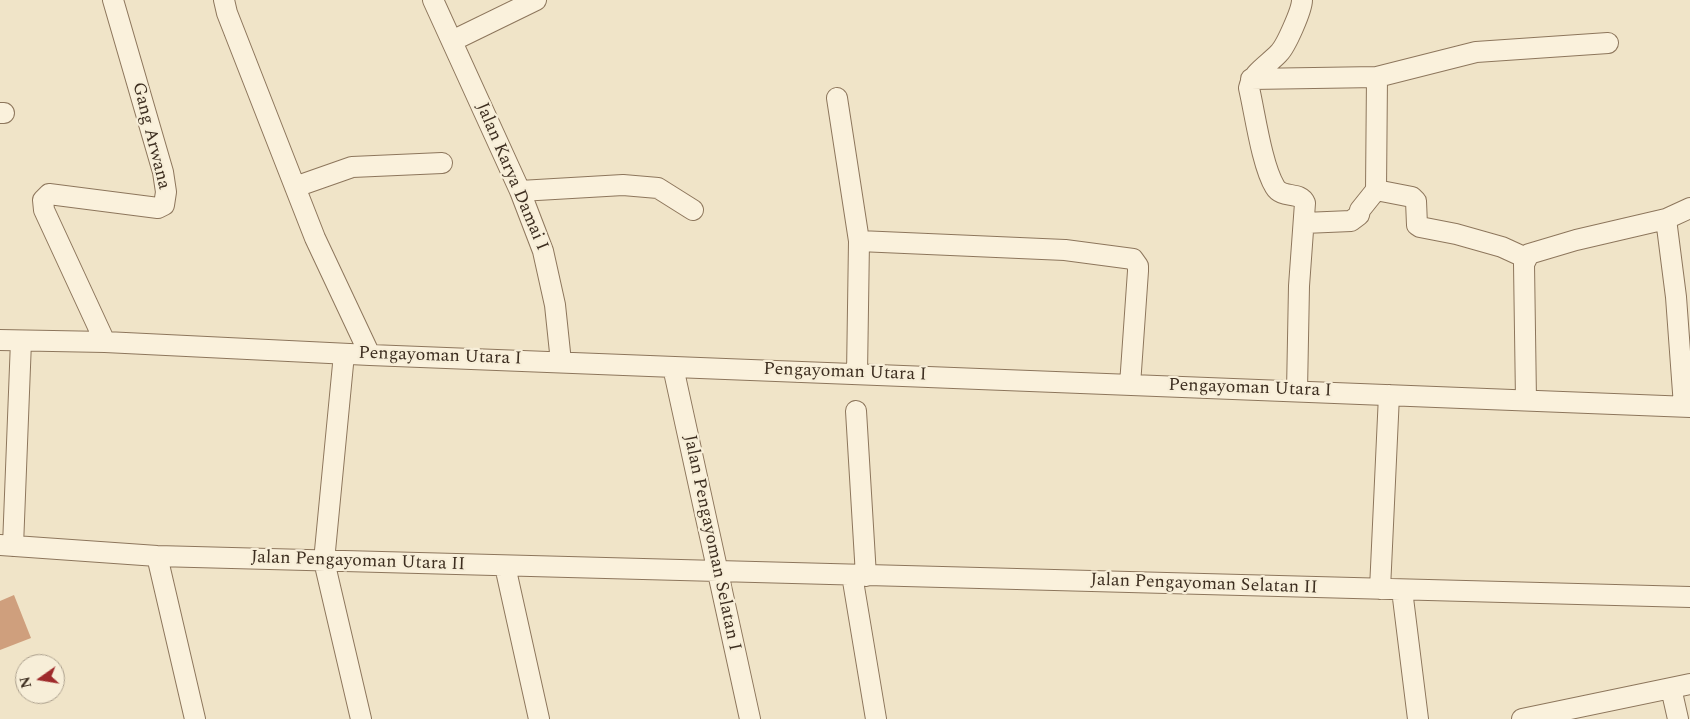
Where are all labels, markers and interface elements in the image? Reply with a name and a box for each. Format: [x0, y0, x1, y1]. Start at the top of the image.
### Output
street label: Gang Arwana [126, 80, 174, 192]
street label: Jalan Karya Damai I [470, 100, 552, 254]
street label: Pengayoman Utara I [358, 343, 522, 371]
street label: Pengayoman Utara I [763, 359, 927, 387]
street label: Pengayoman Utara I [1168, 375, 1332, 403]
street label: Jalan Pengayoman Selatan I [678, 433, 744, 653]
street label: Jalan Pengayoman Utara II [250, 547, 466, 577]
street label: Jalan Pengayoman Selatan II [1090, 570, 1318, 600]
north arrow [15, 654, 65, 704]
text: N [14, 674, 37, 690]

